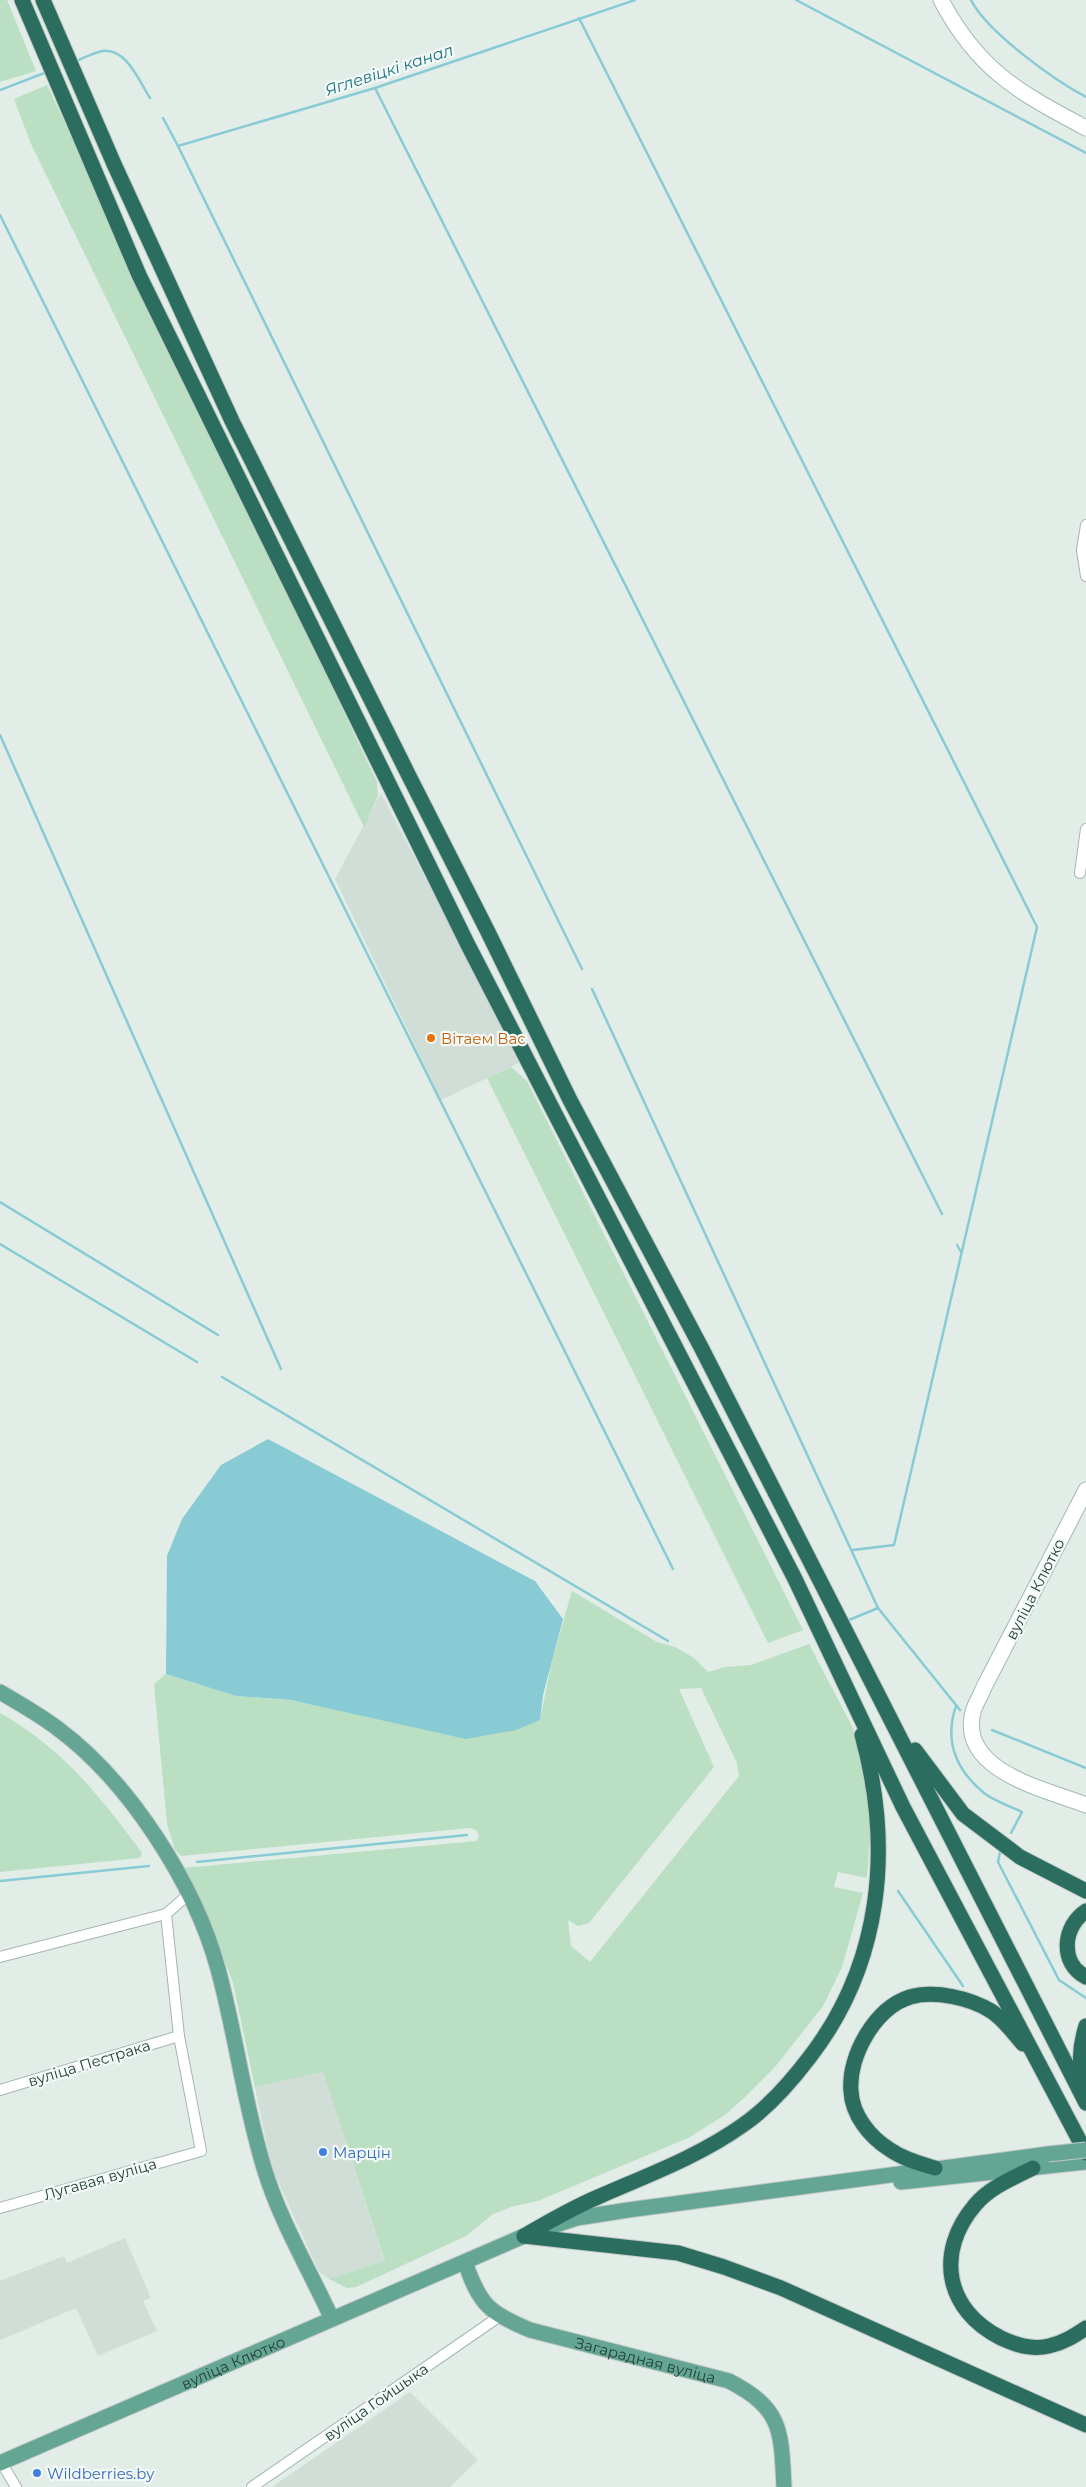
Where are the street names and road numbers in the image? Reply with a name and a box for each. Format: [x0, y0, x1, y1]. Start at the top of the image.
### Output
street label: вуліца Клютко [1001, 1535, 1069, 1643]
street label: вуліца Пестрака [25, 2035, 153, 2091]
street label: Лугавая вуліца [41, 2154, 159, 2204]
street label: вуліца Клютко [178, 2331, 288, 2393]
street label: Загарадная вуліца [573, 2332, 718, 2387]
street label: вуліца Гойшыка [320, 2359, 432, 2445]

